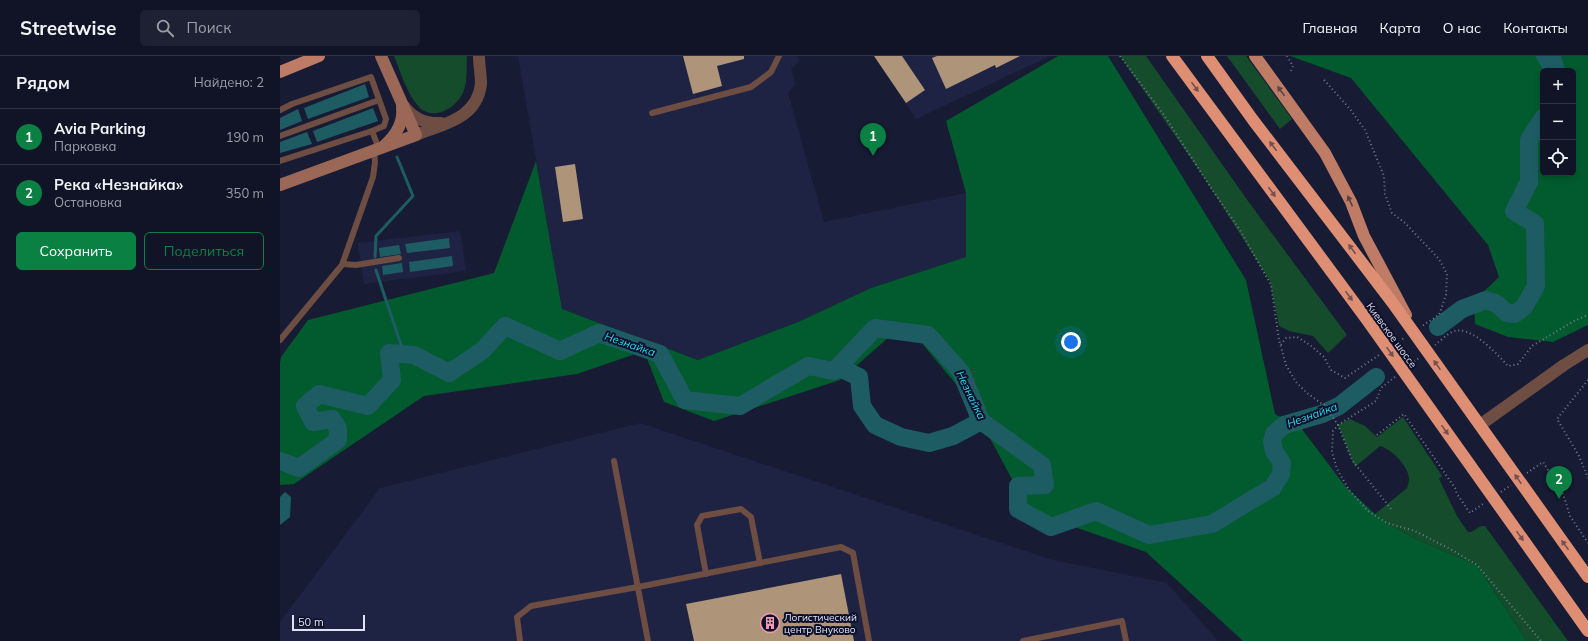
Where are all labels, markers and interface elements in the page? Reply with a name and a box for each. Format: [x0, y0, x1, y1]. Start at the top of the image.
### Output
search box [140, 10, 420, 46]
text: Streetwise [20, 16, 116, 40]
icon: search [154, 17, 176, 39]
text: Поиск [186, 18, 231, 37]
text: Главная [1303, 19, 1358, 37]
text: Карта [1380, 19, 1421, 37]
text: О нас [1443, 19, 1481, 37]
text: Контакты [1503, 19, 1568, 37]
map controls [1540, 68, 1576, 176]
button: + [1540, 68, 1576, 104]
text: Рядом [16, 72, 70, 93]
text: Найдено: 2 [194, 74, 264, 90]
one-way arrow [1191, 82, 1199, 93]
one-way arrow [1277, 86, 1285, 96]
button: − [1540, 104, 1576, 140]
text: Avia Parking [54, 119, 146, 138]
pin: 1 [860, 123, 886, 156]
text: 1 [25, 129, 33, 145]
text: 190 m [226, 129, 264, 145]
text: Парковка [54, 138, 117, 154]
one-way arrow [1268, 140, 1277, 151]
button: locate [1540, 140, 1576, 176]
text: Река «Незнайка» [54, 175, 183, 194]
text: 2 [25, 185, 33, 201]
text: 350 m [226, 185, 264, 201]
one-way arrow [1268, 187, 1276, 197]
text: Остановка [54, 194, 122, 210]
one-way arrow [1347, 195, 1353, 206]
button: Сохранить [16, 232, 136, 270]
button: Поделиться [144, 232, 264, 270]
one-way arrow [1348, 244, 1356, 254]
one-way arrow [1345, 291, 1353, 302]
street label: Киевское шоссе [1364, 300, 1420, 371]
water label: Незнайка [603, 329, 657, 359]
your location [1061, 332, 1081, 352]
one-way arrow [1385, 347, 1394, 358]
one-way arrow [1433, 360, 1441, 370]
water label: Незнайка [953, 368, 989, 422]
water label: Незнайка [1285, 399, 1339, 431]
one-way arrow [1441, 425, 1449, 435]
pin: 2 [1546, 466, 1572, 499]
one-way arrow [1514, 473, 1522, 484]
one-way arrow [1516, 531, 1524, 541]
one-way arrow [1561, 540, 1569, 551]
place label: Логистический центр Внуково [784, 611, 857, 636]
building icon: Логистический центр Внуково [759, 612, 781, 634]
scale bar [292, 613, 365, 632]
text: 50 m [298, 615, 324, 629]

